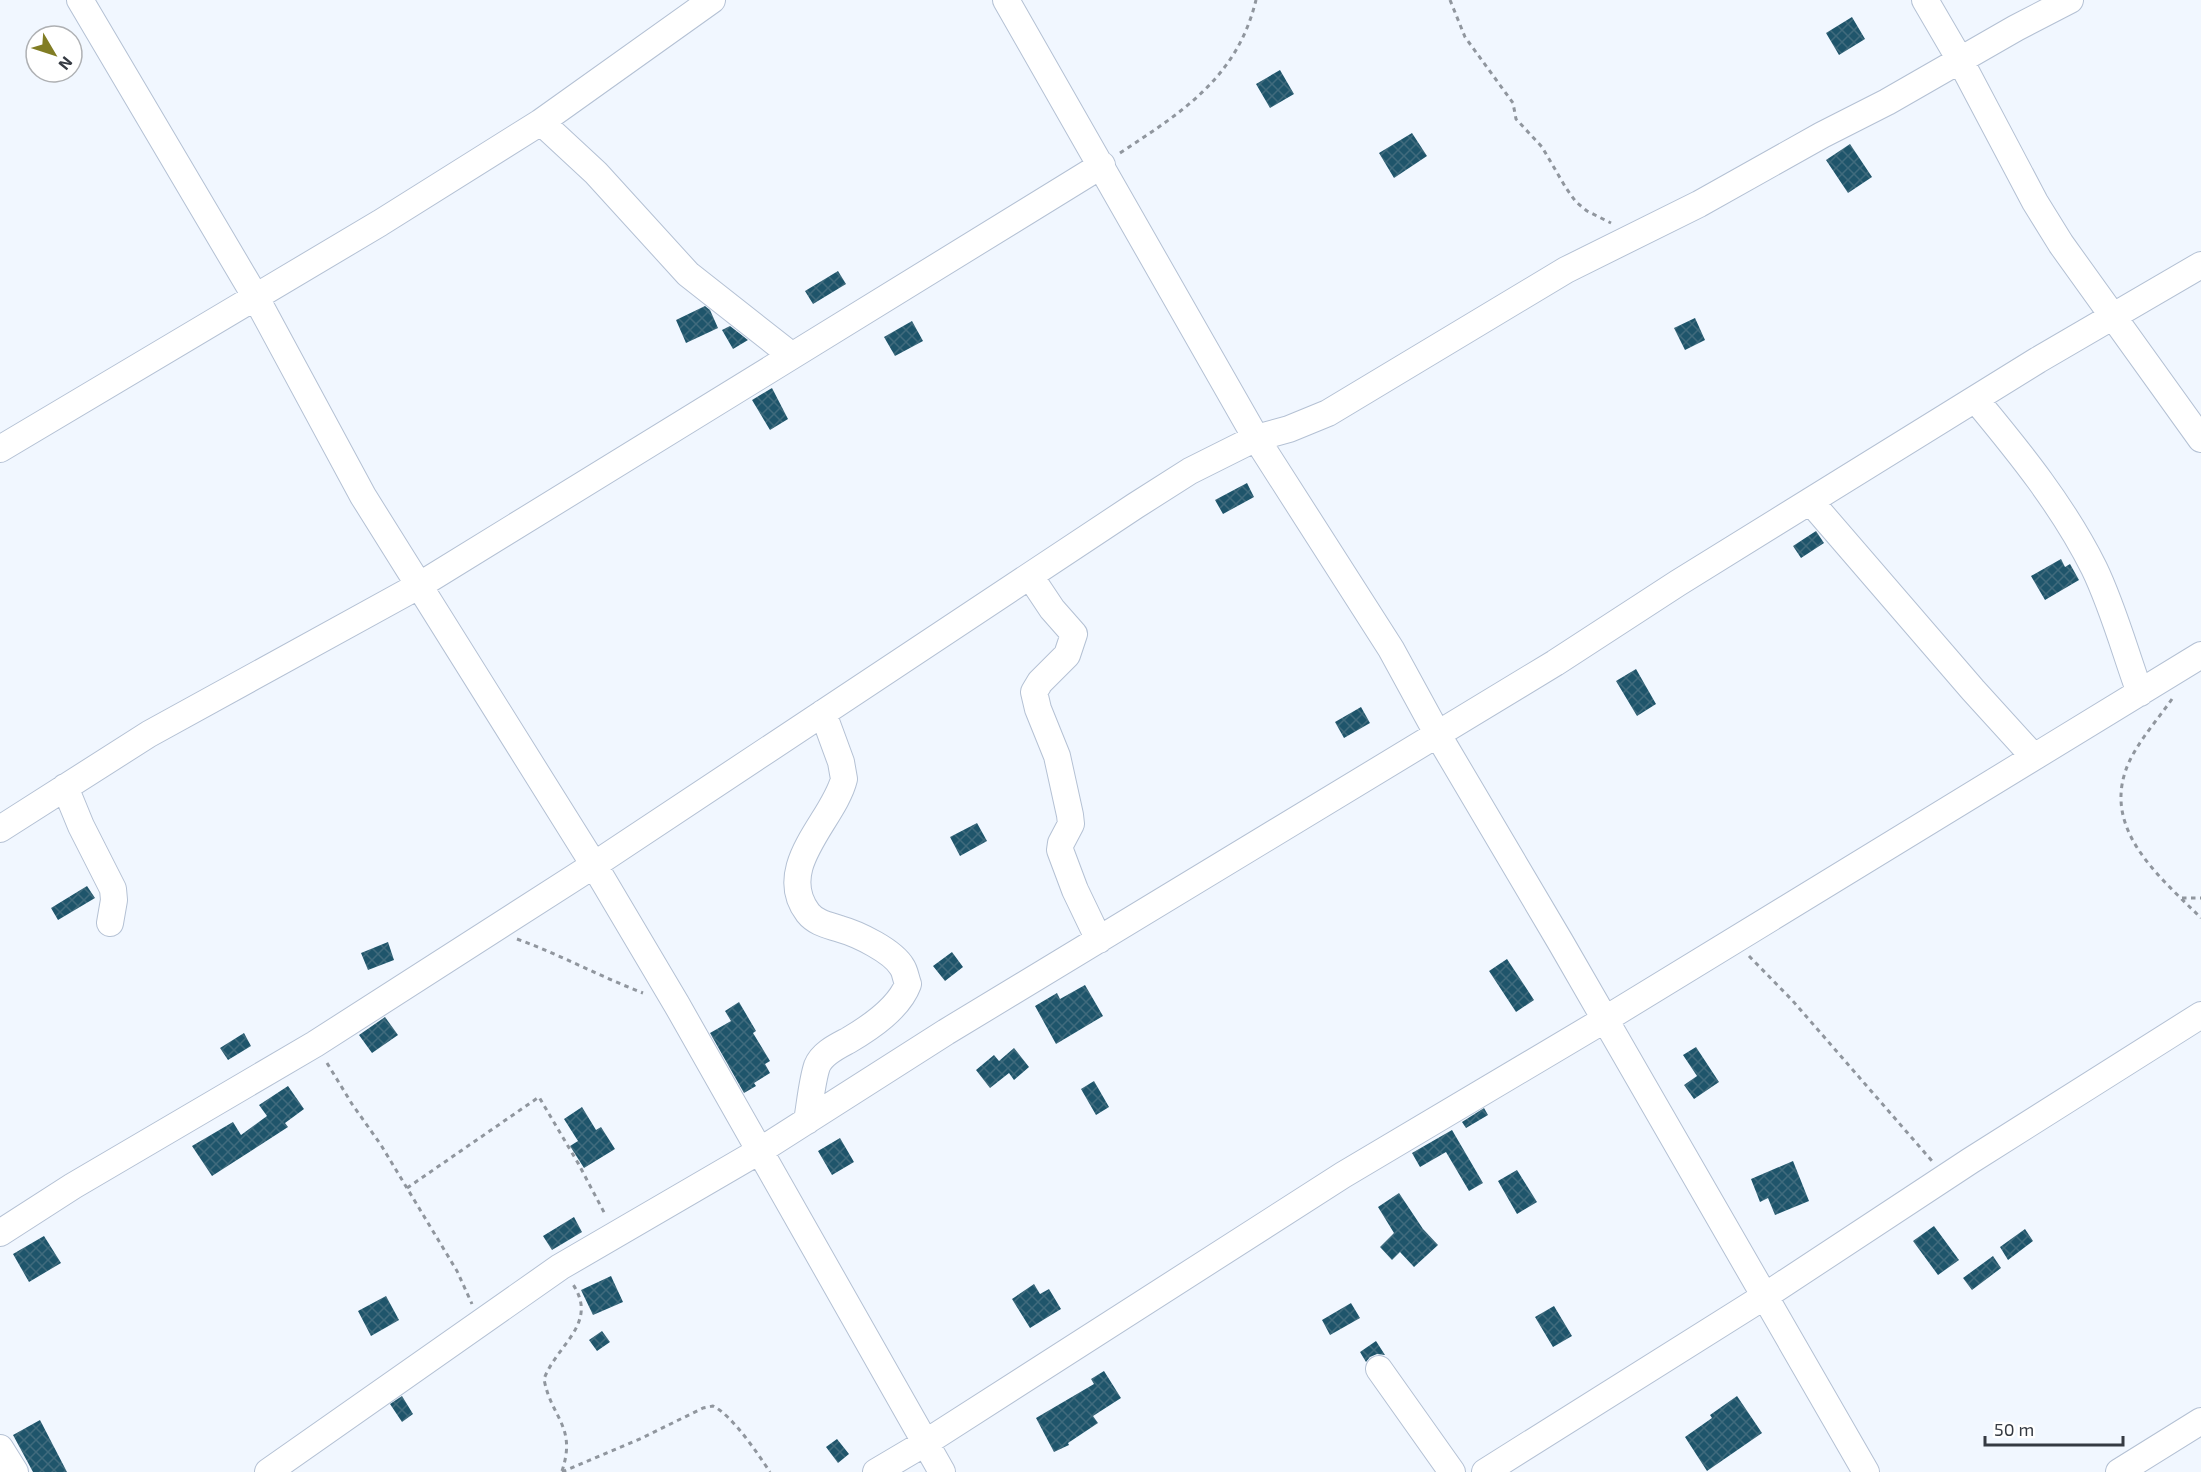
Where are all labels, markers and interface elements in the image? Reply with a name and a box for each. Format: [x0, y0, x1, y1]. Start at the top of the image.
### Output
north arrow [24, 24, 84, 84]
text: N [55, 53, 77, 74]
scale bar [1985, 1409, 2123, 1447]
text: 50 m [1994, 1418, 2034, 1440]

